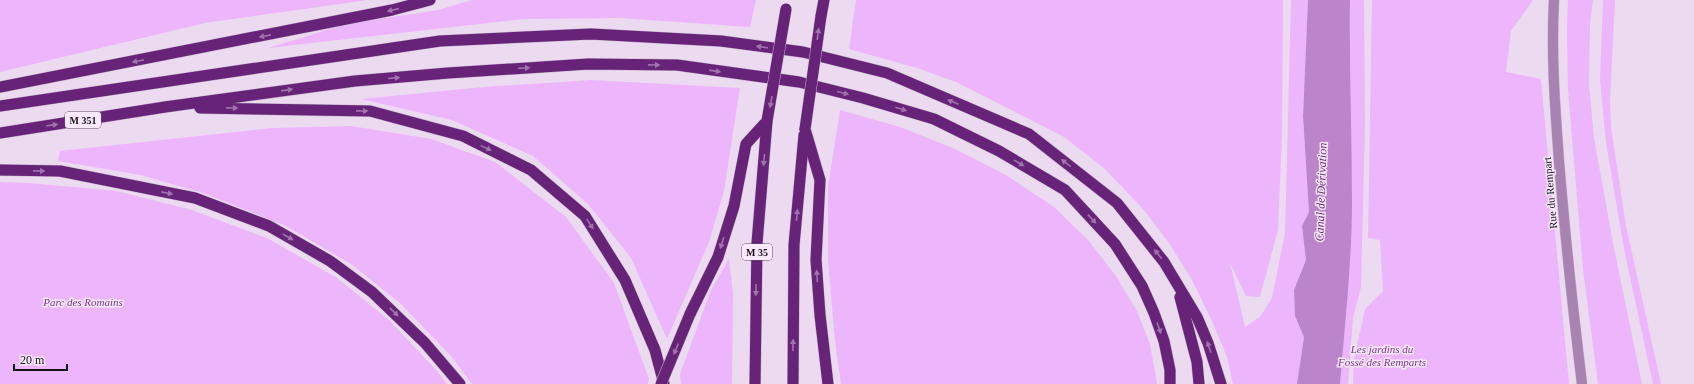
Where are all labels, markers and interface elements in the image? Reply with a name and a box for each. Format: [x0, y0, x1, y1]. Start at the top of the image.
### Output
one-way arrow [386, 7, 398, 13]
one-way arrow [815, 28, 821, 41]
one-way arrow [259, 33, 271, 39]
one-way arrow [756, 44, 768, 50]
one-way arrow [131, 58, 144, 64]
one-way arrow [648, 62, 661, 68]
one-way arrow [518, 65, 530, 72]
one-way arrow [709, 68, 721, 74]
one-way arrow [388, 74, 400, 81]
one-way arrow [281, 87, 293, 93]
one-way arrow [837, 90, 850, 96]
one-way arrow [768, 96, 774, 108]
one-way arrow [947, 98, 959, 105]
one-way arrow [226, 105, 238, 112]
one-way arrow [895, 106, 907, 112]
one-way arrow [356, 108, 369, 114]
road number: M 351 [65, 112, 101, 128]
one-way arrow [46, 122, 58, 128]
water label: Canal de Dérivation [1312, 142, 1330, 242]
one-way arrow [481, 145, 492, 151]
one-way arrow [761, 154, 768, 166]
street label: Rue du Rempart [1541, 157, 1559, 229]
one-way arrow [1013, 159, 1025, 166]
one-way arrow [1061, 159, 1072, 167]
one-way arrow [33, 168, 46, 174]
one-way arrow [161, 190, 173, 196]
one-way arrow [794, 209, 800, 221]
one-way arrow [1087, 214, 1096, 224]
one-way arrow [586, 218, 593, 230]
one-way arrow [282, 233, 294, 240]
one-way arrow [719, 237, 725, 249]
road number: M 35 [742, 244, 772, 260]
one-way arrow [1153, 249, 1162, 260]
one-way arrow [814, 270, 821, 282]
one-way arrow [753, 284, 760, 296]
park label: Parc des Romains [42, 296, 123, 308]
one-way arrow [389, 307, 399, 317]
one-way arrow [1157, 323, 1163, 335]
one-way arrow [790, 338, 796, 351]
one-way arrow [1206, 340, 1212, 352]
one-way arrow [672, 343, 678, 355]
park label: Les jardins du Fossé des Remparts [1337, 343, 1426, 368]
scale bar [14, 346, 67, 372]
text: 20 m [20, 353, 45, 367]

